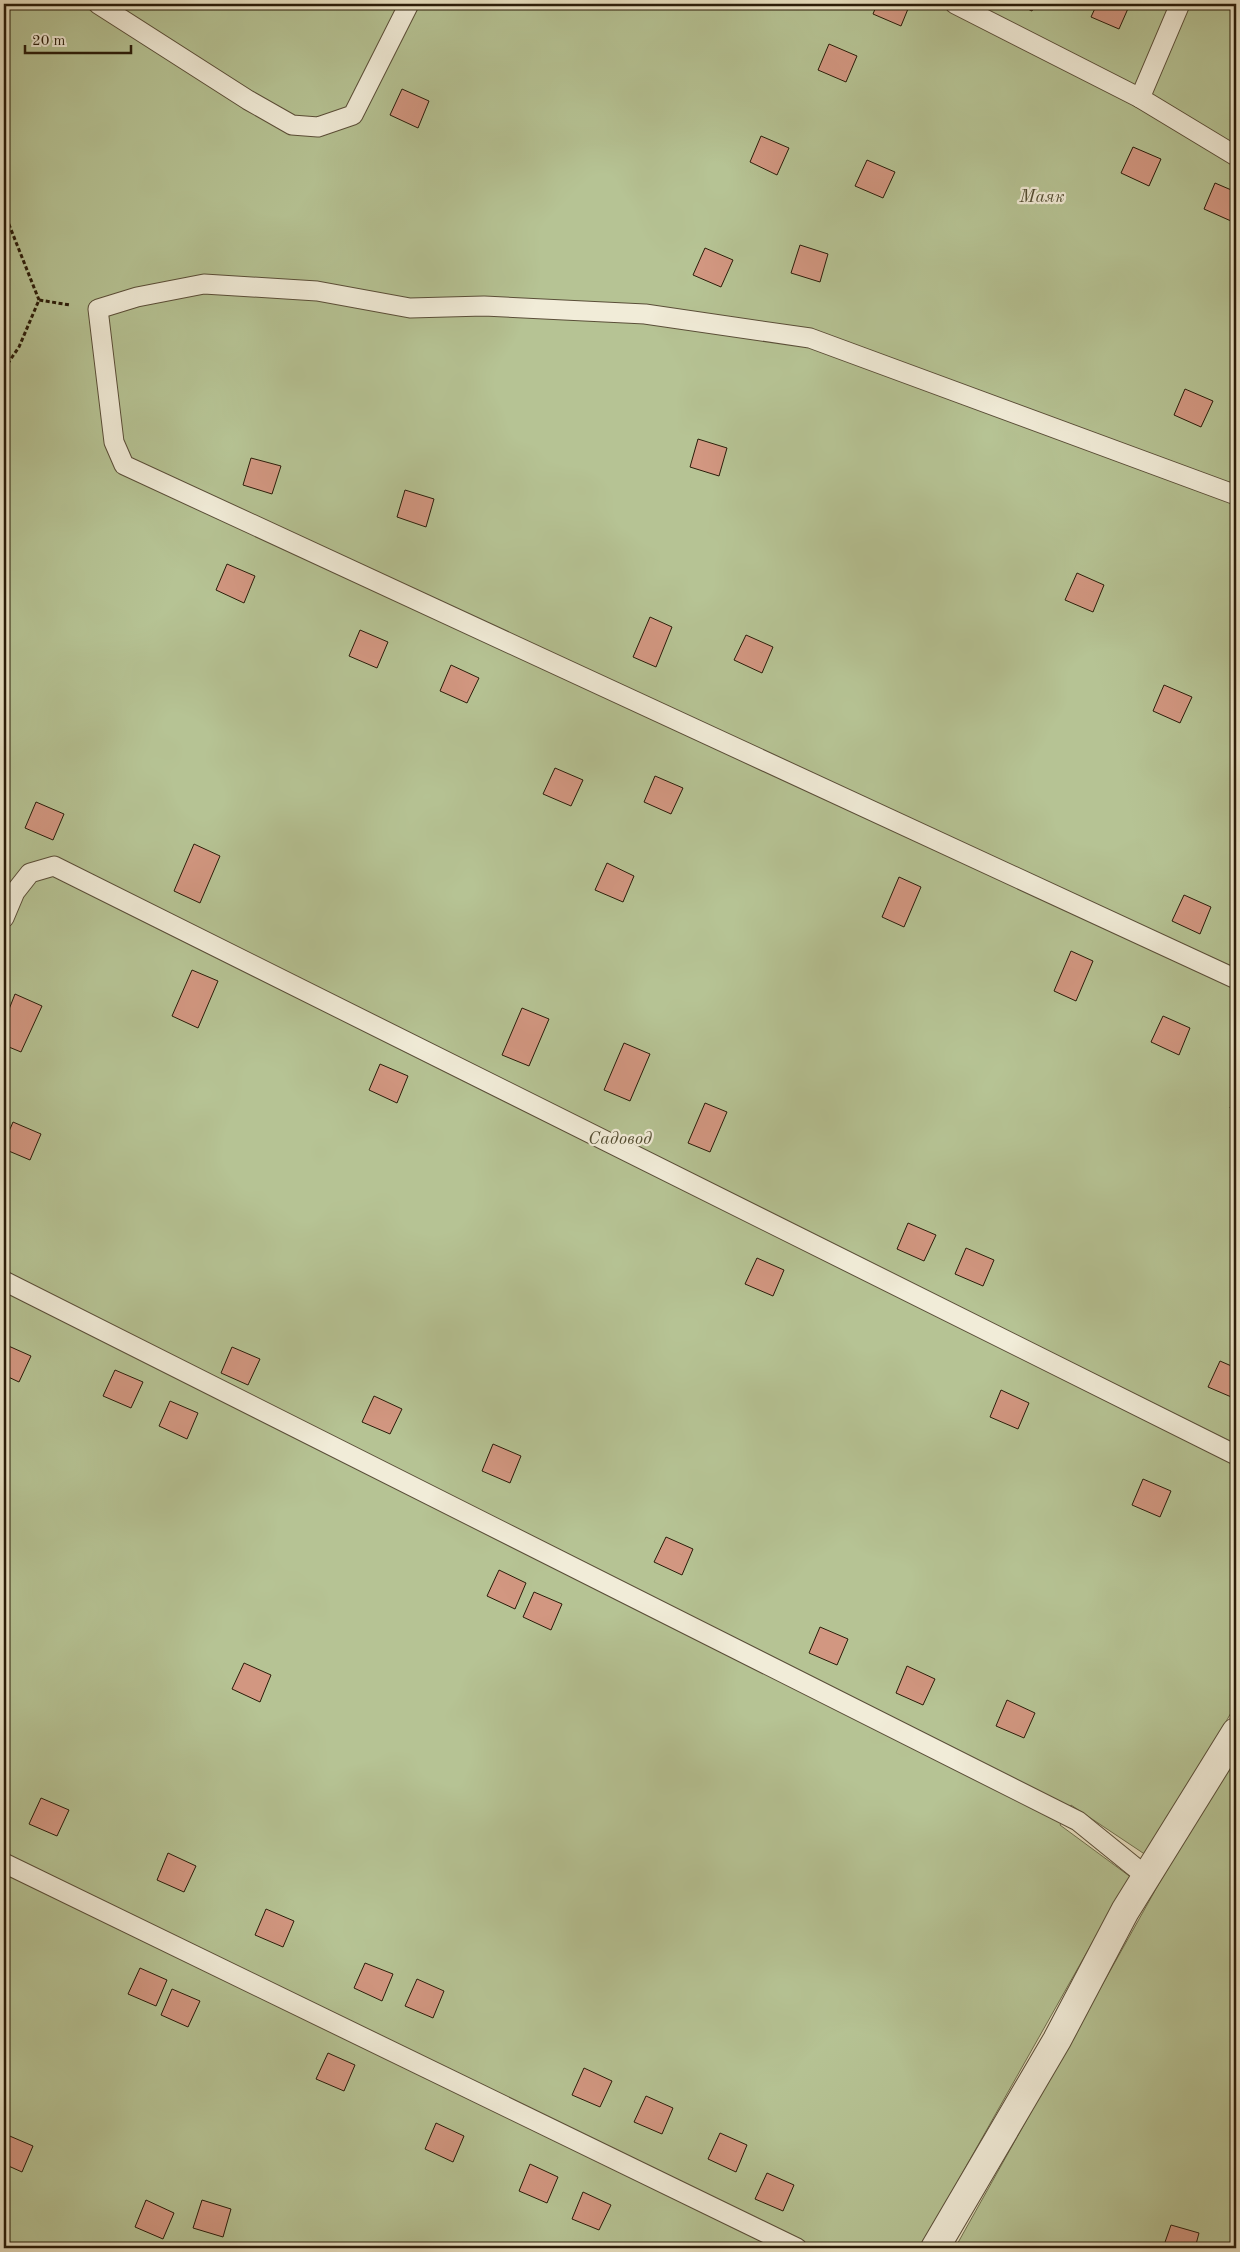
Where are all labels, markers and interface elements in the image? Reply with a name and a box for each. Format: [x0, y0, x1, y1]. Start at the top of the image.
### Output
scale bar [25, 22, 131, 54]
text: 20 m [32, 34, 66, 49]
park label: Маяк [1018, 188, 1065, 206]
park label: Садовод [588, 1130, 652, 1148]

